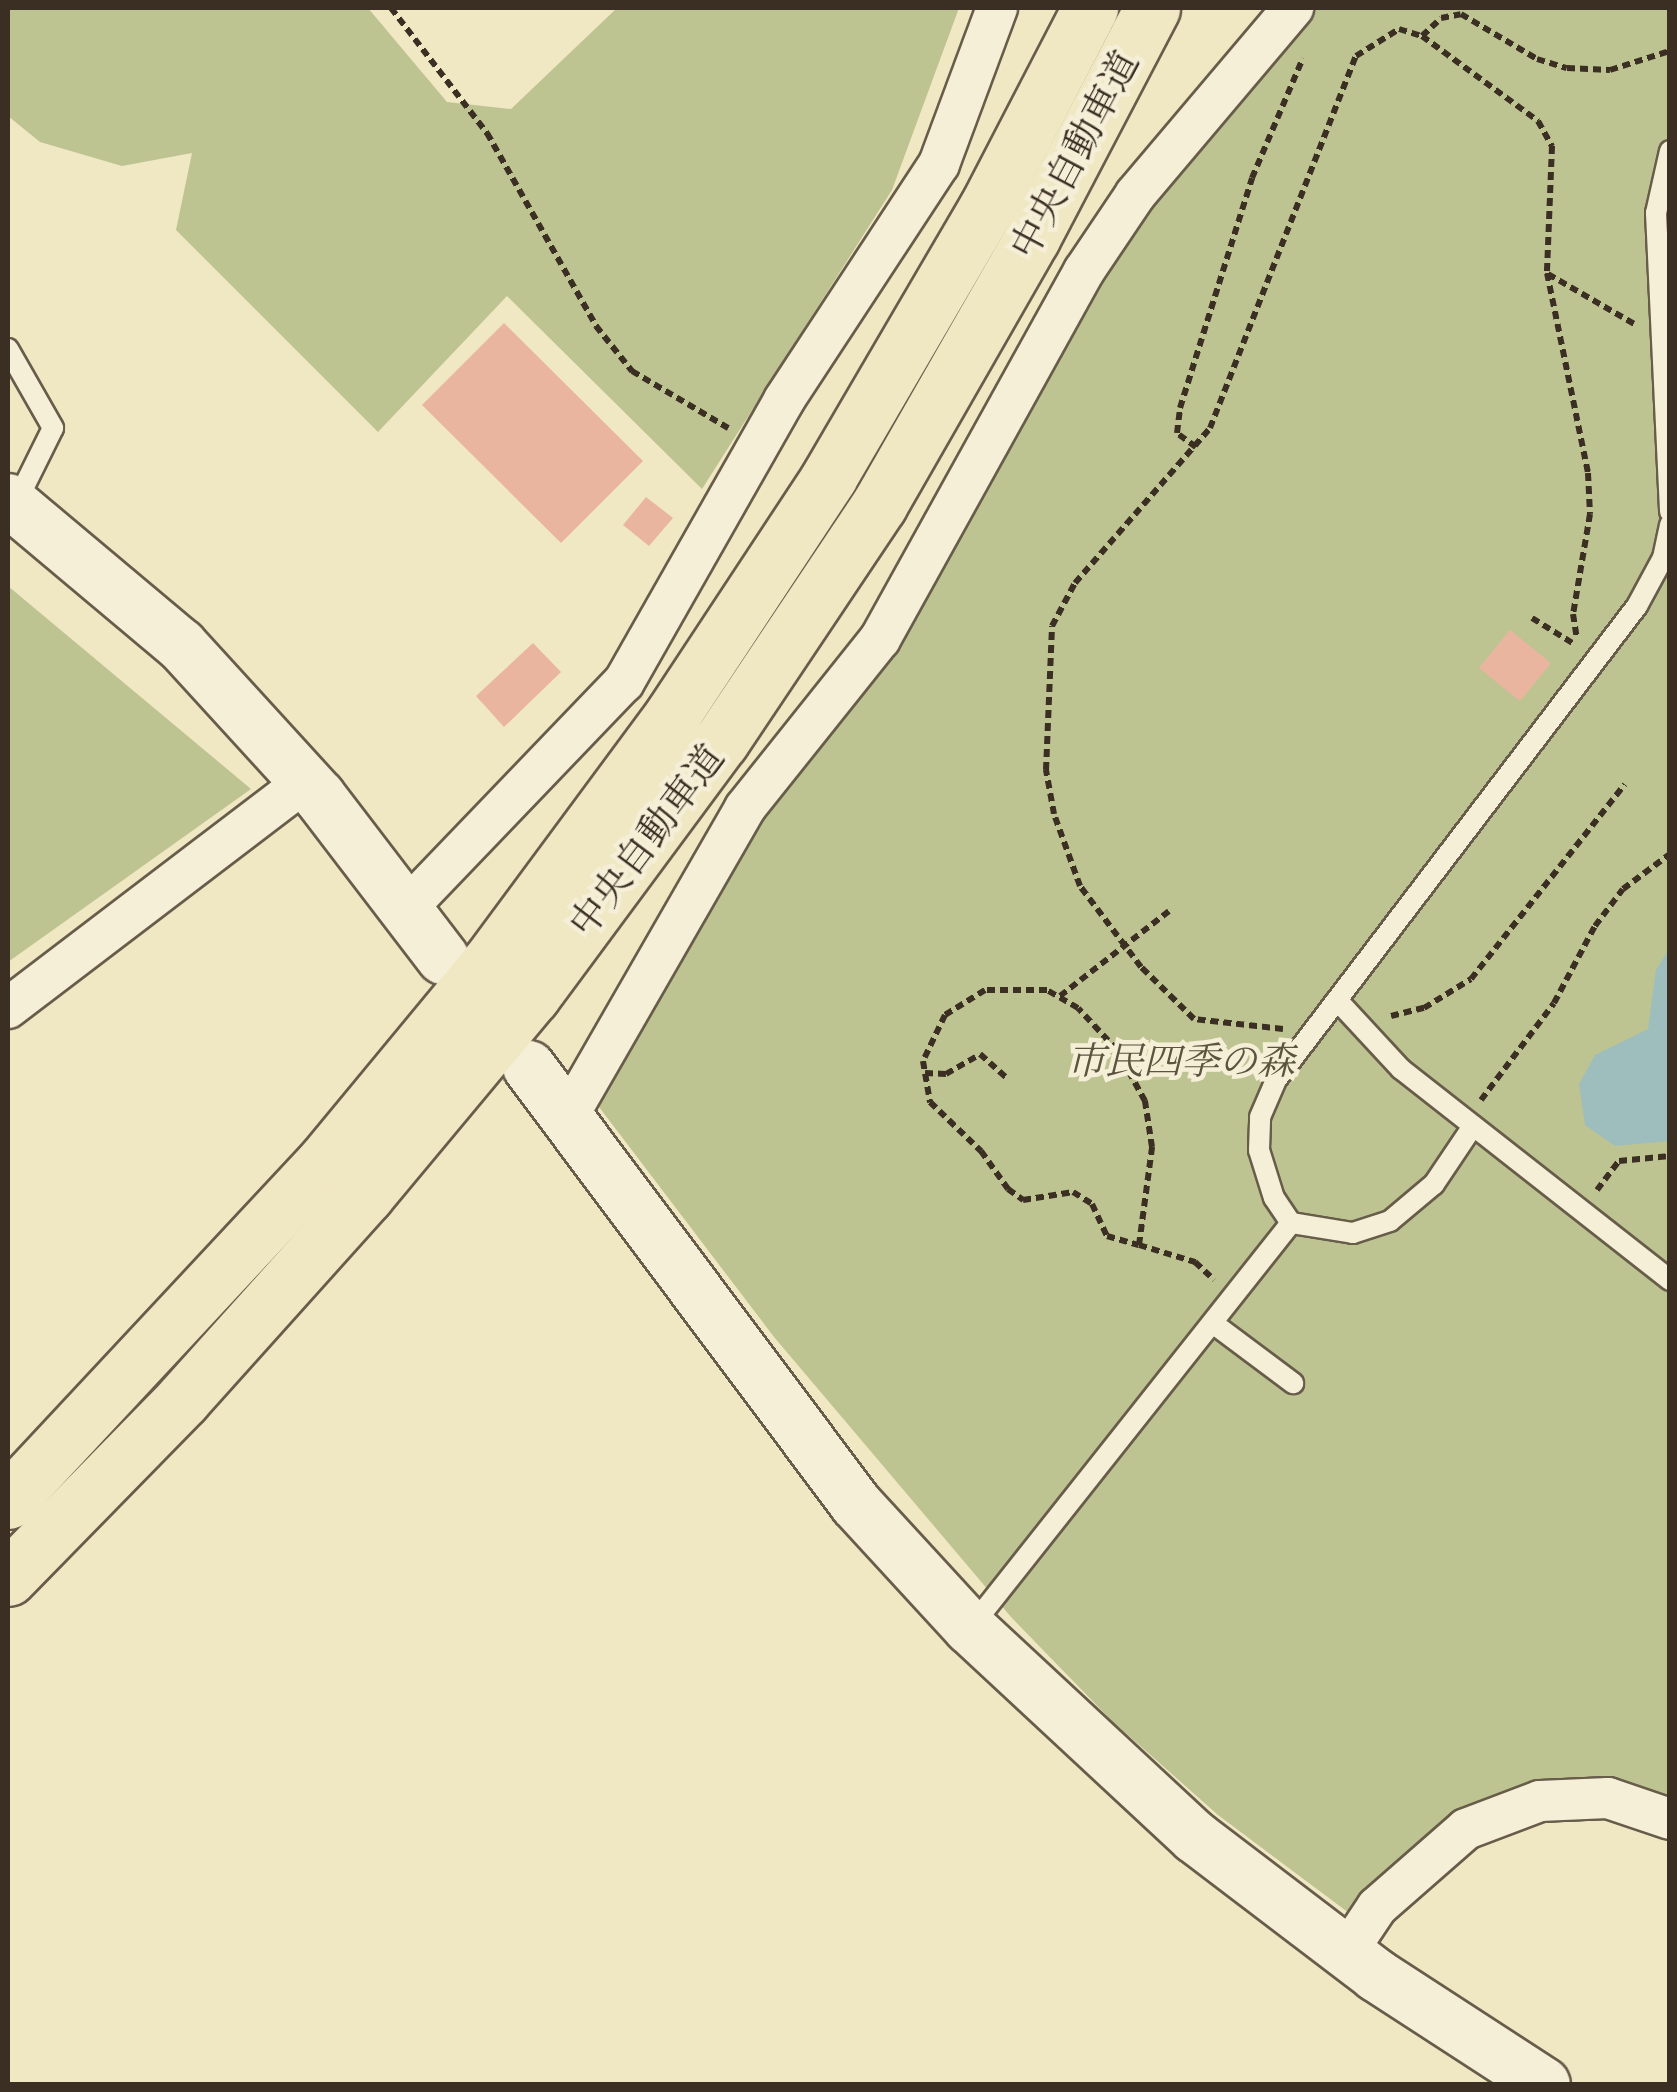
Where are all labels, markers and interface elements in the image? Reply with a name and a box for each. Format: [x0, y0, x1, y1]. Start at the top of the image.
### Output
street label: 中央自動車道 [1001, 44, 1149, 266]
street label: 中央自動車道 [560, 736, 734, 946]
park label: 市民四季の森 [1067, 1039, 1295, 1085]

